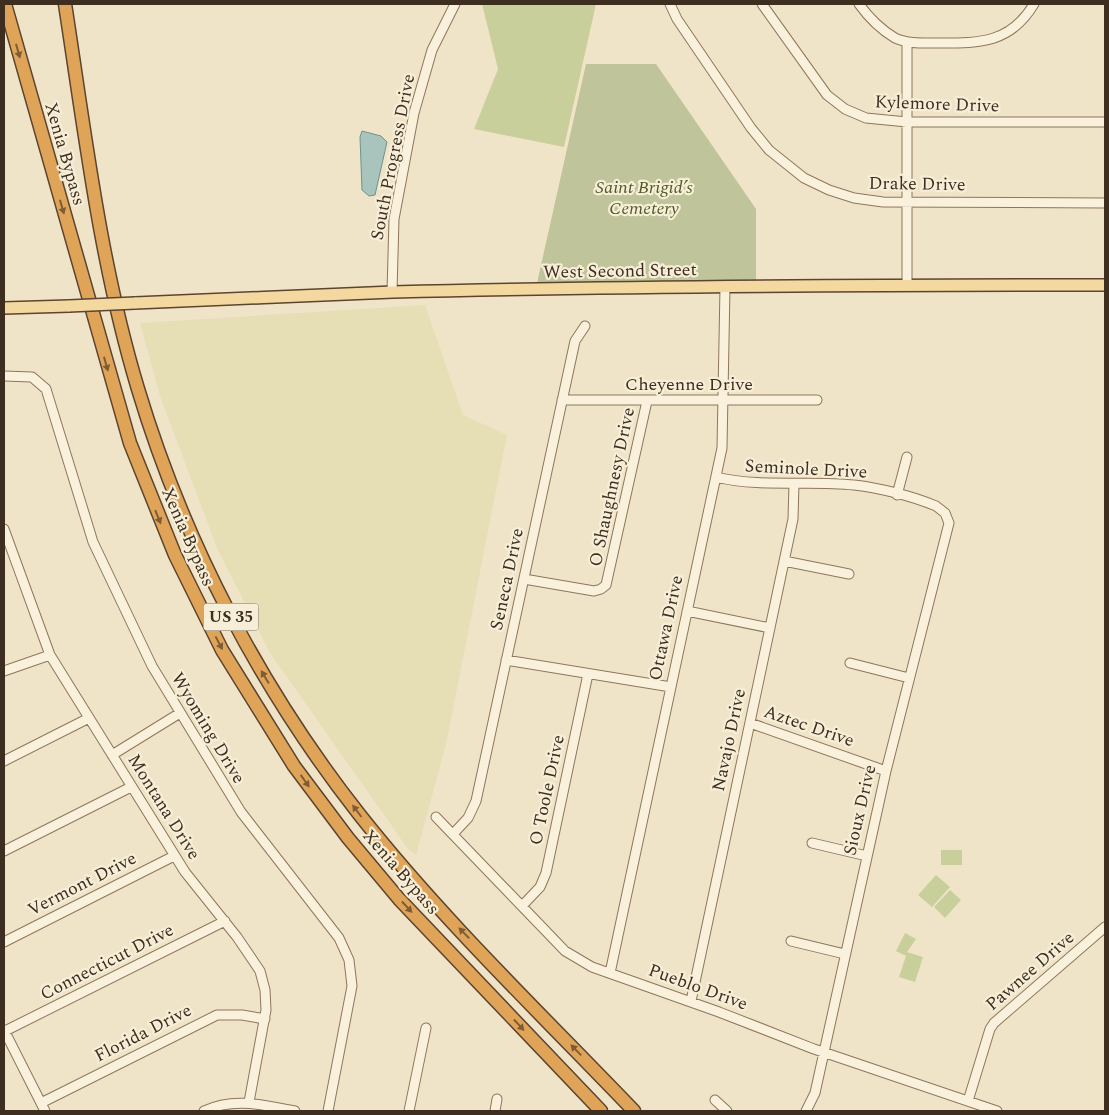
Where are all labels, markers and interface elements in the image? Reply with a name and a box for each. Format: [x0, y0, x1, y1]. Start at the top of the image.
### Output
one-way arrow [15, 43, 23, 58]
street label: South Progress Drive [364, 72, 422, 242]
street label: Kylemore Drive [874, 88, 1000, 120]
street label: Xenia Bypass [37, 99, 93, 209]
street label: Drake Drive [868, 170, 966, 198]
park label: Saint Brigid’s Cemetery [595, 174, 693, 222]
one-way arrow [59, 200, 67, 215]
street label: West Second Street [543, 256, 697, 286]
one-way arrow [102, 356, 110, 371]
street label: Cheyenne Drive [625, 371, 753, 398]
street label: O Shaughnesy Drive [582, 405, 642, 569]
street label: Seminole Drive [744, 452, 868, 486]
street label: Xenia Bypass [154, 483, 222, 591]
one-way arrow [155, 510, 163, 524]
street label: Seneca Drive [483, 525, 531, 633]
street label: Ottawa Drive [642, 573, 690, 683]
road number: US 35 [204, 604, 258, 630]
one-way arrow [214, 637, 223, 650]
street label: Wyoming Drive [164, 667, 252, 789]
one-way arrow [261, 670, 270, 683]
street label: Navajo Drive [705, 686, 753, 794]
street label: Aztec Drive [760, 698, 858, 754]
street label: O Toole Drive [522, 732, 572, 848]
street label: Montana Drive [121, 749, 207, 865]
street label: Sioux Drive [836, 762, 884, 858]
one-way arrow [300, 774, 310, 788]
one-way arrow [352, 804, 362, 818]
street label: Xenia Bypass [356, 823, 446, 921]
street label: Vermont Drive [23, 845, 141, 923]
one-way arrow [401, 901, 413, 913]
street label: Connecticut Drive [35, 917, 179, 1007]
street label: Pawnee Drive [980, 925, 1080, 1017]
one-way arrow [458, 927, 470, 939]
street label: Pueblo Drive [645, 957, 751, 1017]
street label: Florida Drive [90, 997, 196, 1069]
one-way arrow [513, 1019, 525, 1031]
one-way arrow [570, 1045, 582, 1057]

